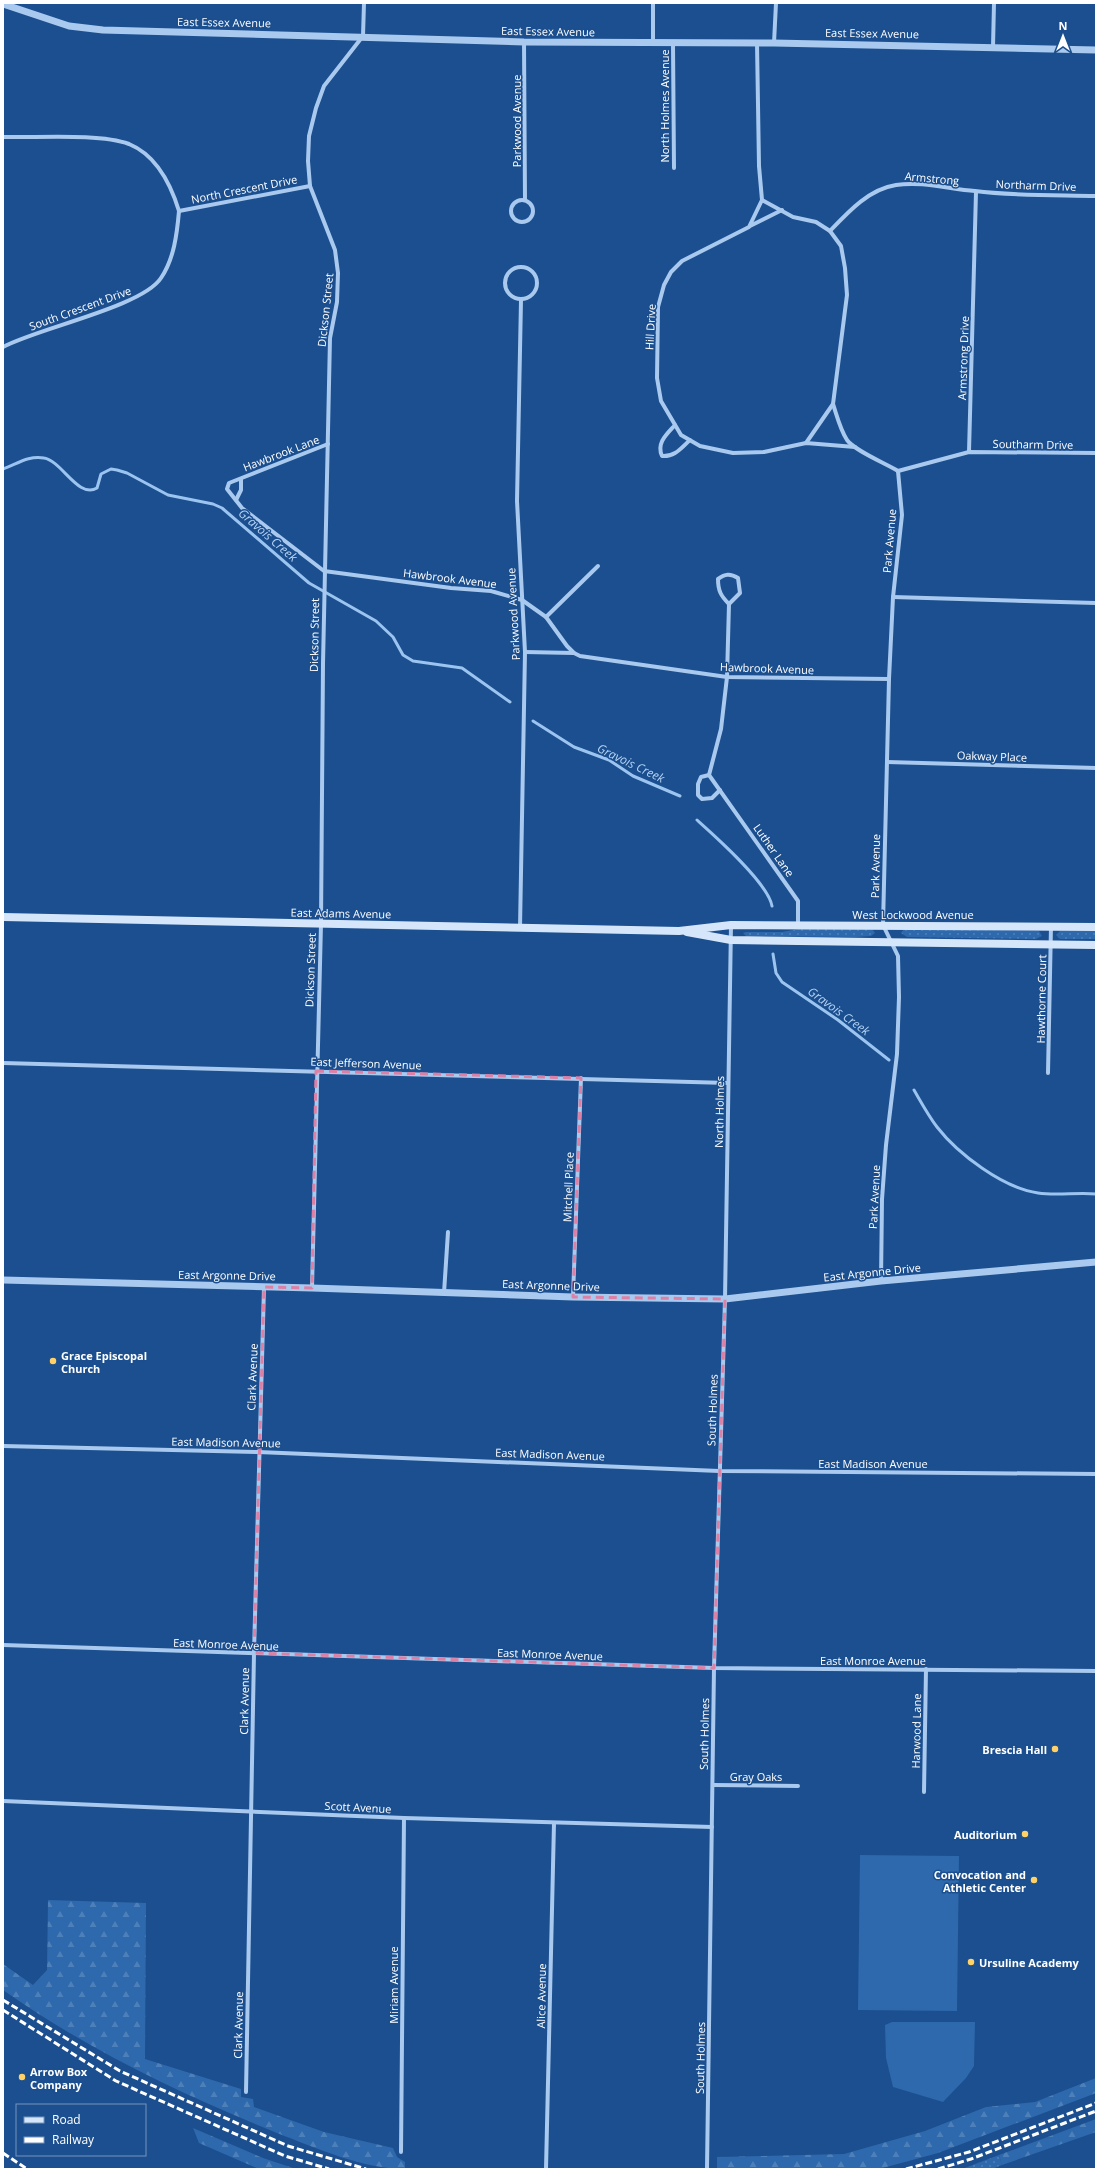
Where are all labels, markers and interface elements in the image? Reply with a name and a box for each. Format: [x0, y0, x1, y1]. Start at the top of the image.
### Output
street label: East Essex Avenue [177, 14, 271, 30]
north arrow [1043, 16, 1083, 56]
text: N [1059, 18, 1067, 33]
street label: East Essex Avenue [501, 23, 595, 39]
street label: East Essex Avenue [825, 25, 919, 41]
street label: North Holmes Avenue [657, 49, 672, 163]
street label: Parkwood Avenue [509, 75, 524, 167]
street label: Armstrong [904, 168, 960, 188]
street label: North Crescent Drive [190, 171, 298, 207]
street label: Northarm Drive [995, 176, 1077, 194]
street label: Dickson Street [314, 272, 336, 348]
street label: South Crescent Drive [27, 283, 133, 333]
street label: Hill Drive [641, 304, 659, 350]
street label: Armstrong Drive [954, 316, 972, 400]
street label: Hawbrook Lane [241, 432, 321, 474]
street label: Southarm Drive [993, 436, 1073, 452]
water label: Gravois Creek [235, 505, 302, 566]
street label: Park Avenue [879, 508, 899, 574]
street label: Hawbrook Avenue [402, 565, 498, 591]
street label: Parkwood Avenue [503, 567, 523, 661]
street label: Dickson Street [306, 598, 322, 672]
street label: Hawbrook Avenue [720, 659, 814, 677]
water label: Gravois Creek [595, 739, 669, 787]
street label: Oakway Place [957, 747, 1027, 765]
street label: Luther Lane [750, 821, 798, 879]
street label: Park Avenue [867, 834, 883, 898]
street label: East Adams Avenue [291, 905, 391, 921]
street label: West Lockwood Avenue [852, 907, 974, 922]
street label: Dickson Street [301, 933, 319, 1007]
street label: Hawthorne Court [1033, 954, 1049, 1044]
water label: Gravois Creek [805, 983, 874, 1040]
street label: East Jefferson Avenue [310, 1054, 422, 1072]
street label: North Holmes [711, 1076, 727, 1148]
street label: Mitchell Place [559, 1152, 577, 1222]
street label: Park Avenue [865, 1165, 883, 1229]
street label: East Argonne Drive [823, 1259, 921, 1285]
street label: East Argonne Drive [178, 1267, 276, 1283]
street label: East Argonne Drive [502, 1276, 600, 1294]
street label: Clark Avenue [243, 1343, 261, 1411]
place label: Grace Episcopal Church [61, 1348, 147, 1376]
marker: Grace Episcopal Church [48, 1356, 58, 1366]
street label: South Holmes [703, 1374, 721, 1446]
street label: East Madison Avenue [171, 1434, 281, 1450]
street label: East Madison Avenue [495, 1445, 605, 1463]
street label: East Madison Avenue [818, 1456, 928, 1471]
street label: East Monroe Avenue [173, 1635, 279, 1653]
street label: East Monroe Avenue [497, 1645, 603, 1663]
street label: East Monroe Avenue [820, 1653, 926, 1668]
street label: Clark Avenue [236, 1667, 252, 1735]
street label: Harwood Lane [908, 1693, 924, 1769]
street label: South Holmes [696, 1698, 712, 1770]
place label: Brescia Hall [982, 1742, 1047, 1757]
marker: Brescia Hall [1050, 1744, 1060, 1754]
street label: Gray Oaks [730, 1769, 782, 1784]
street label: Scott Avenue [324, 1798, 392, 1816]
place label: Auditorium [954, 1827, 1017, 1842]
marker: Auditorium [1020, 1829, 1030, 1839]
place label: Convocation and Athletic Center [934, 1867, 1026, 1895]
marker: Convocation and Athletic Center [1029, 1875, 1039, 1885]
street label: Miriam Avenue [386, 1946, 401, 2024]
place label: Ursuline Academy [979, 1955, 1079, 1970]
marker: Ursuline Academy [966, 1957, 976, 1967]
street label: Alice Avenue [533, 1963, 549, 2029]
street label: Clark Avenue [230, 1991, 246, 2059]
street label: South Holmes [692, 2022, 708, 2094]
place label: Arrow Box Company [30, 2064, 88, 2092]
marker: Arrow Box Company [17, 2072, 27, 2082]
legend [16, 2104, 146, 2156]
text: Road [52, 2111, 81, 2128]
text: Railway [52, 2131, 95, 2148]

